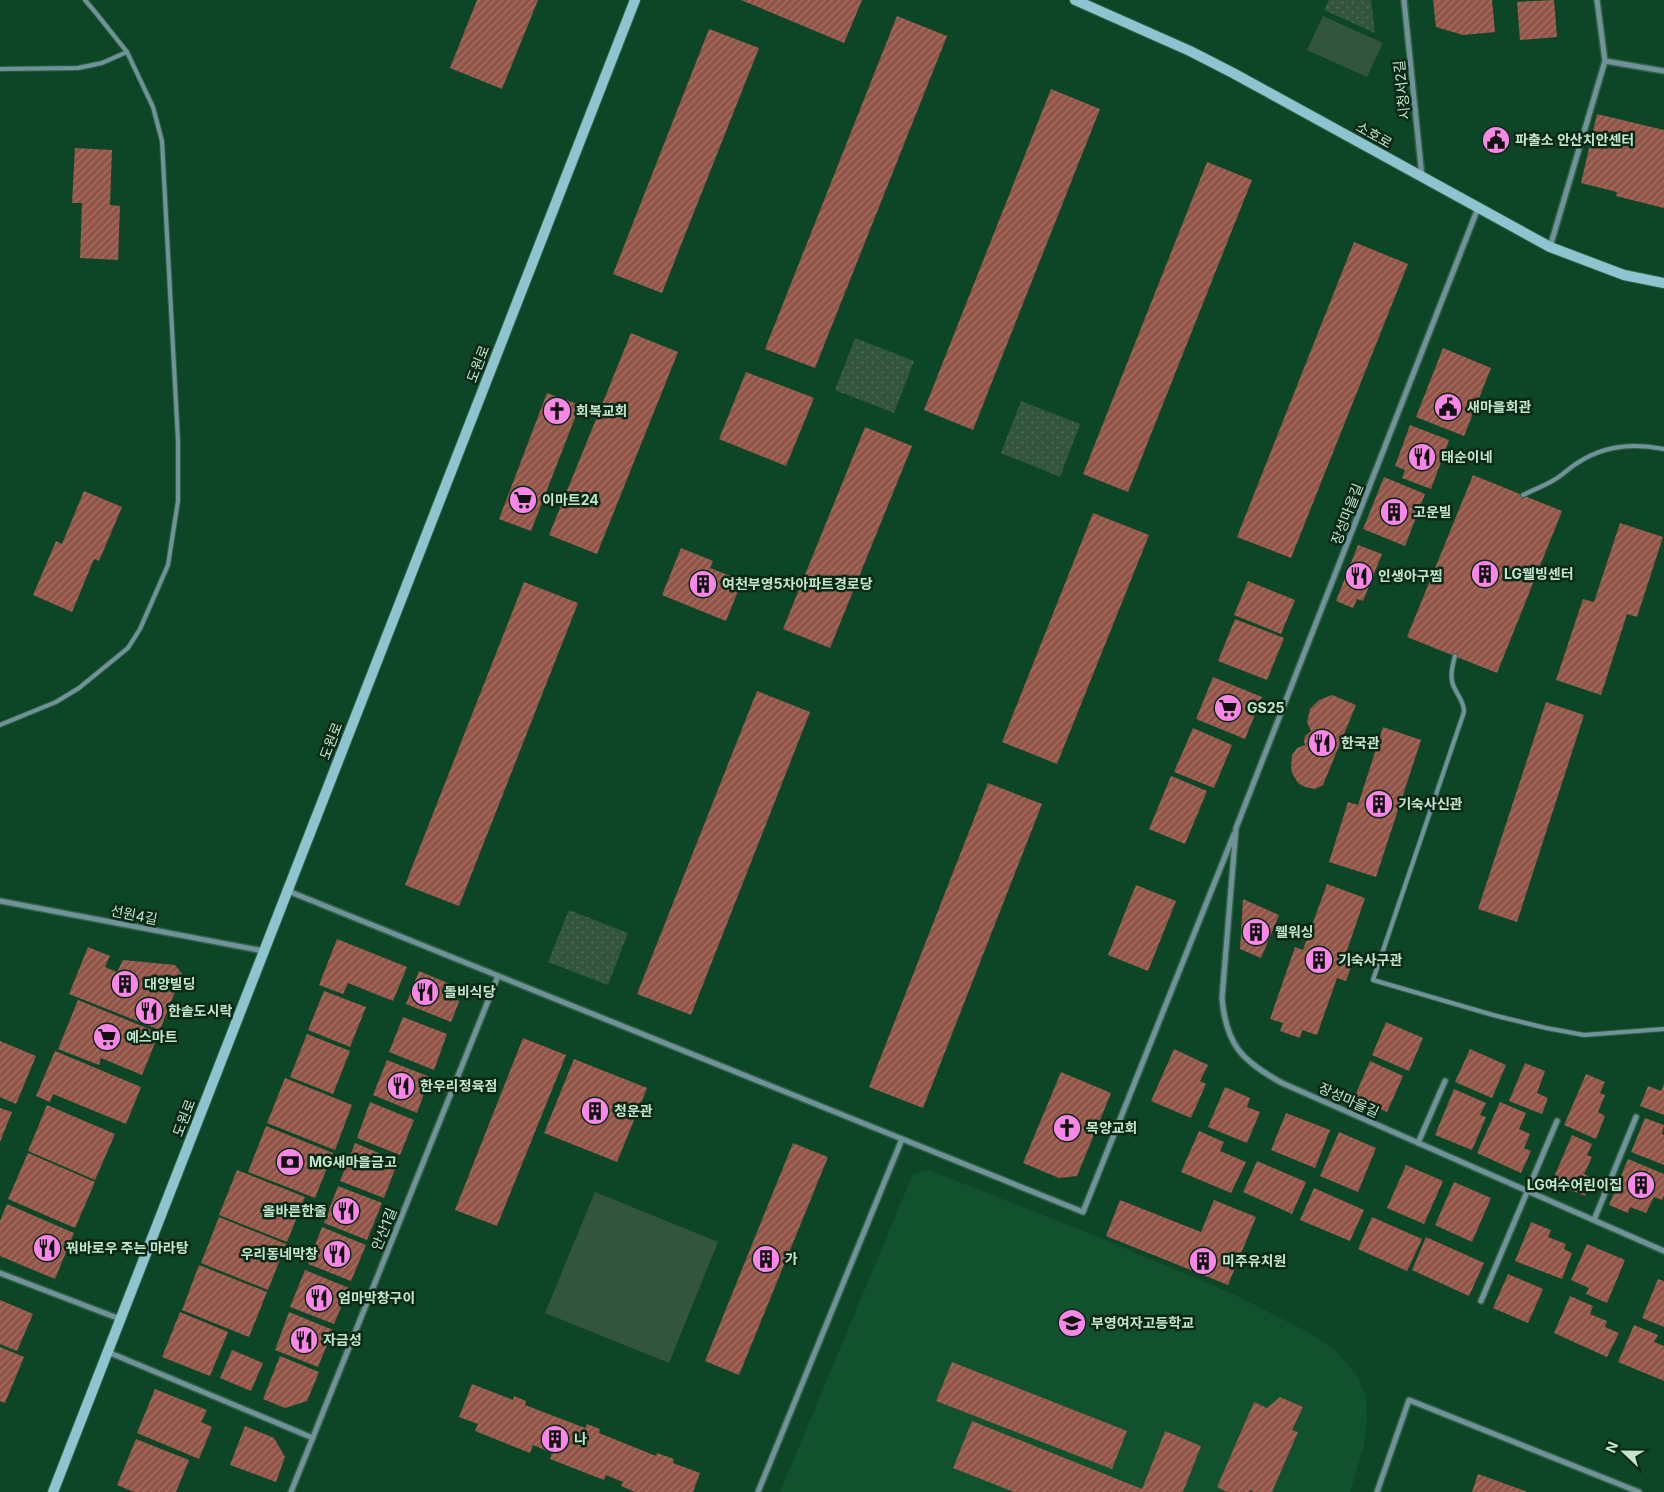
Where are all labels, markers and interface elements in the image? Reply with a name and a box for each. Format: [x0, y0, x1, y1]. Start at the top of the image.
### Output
street label: 시청서2길 [1390, 59, 1413, 121]
street label: 소호로 [1353, 118, 1395, 151]
public building icon: 파출소 안산치안센터 [1481, 125, 1511, 155]
place label: 파출소 안산치안센터 [1515, 131, 1634, 148]
street label: 도원로 [463, 343, 492, 385]
public building icon: 새마을회관 [1433, 392, 1463, 422]
church icon: 회복교회 [542, 396, 572, 426]
place label: 새마을회관 [1467, 398, 1532, 415]
place label: 회복교회 [576, 402, 628, 419]
restaurant icon: 태순이네 [1407, 442, 1437, 472]
place label: 태순이네 [1441, 448, 1493, 465]
street label: 장성마을길 [1327, 481, 1366, 547]
supermarket icon: 이마트24 [508, 485, 538, 515]
place label: 이마트24 [542, 491, 599, 508]
building icon: 고운빌 [1379, 497, 1409, 527]
place label: 고운빌 [1413, 503, 1452, 520]
building icon: LG웰빙센터 [1470, 559, 1500, 589]
restaurant icon: 인생아구찜 [1344, 561, 1374, 591]
place label: LG웰빙센터 [1504, 565, 1574, 582]
place label: 인생아구찜 [1378, 567, 1442, 584]
building icon: 여천부영5차아파트경로당 [688, 569, 718, 599]
place label: 여천부영5차아파트경로당 [722, 575, 873, 592]
supermarket icon: GS25 [1213, 693, 1243, 723]
place label: GS25 [1247, 699, 1284, 716]
street label: 도원로 [316, 720, 345, 762]
restaurant icon: 한국관 [1307, 728, 1337, 758]
place label: 한국관 [1341, 734, 1380, 751]
building icon: 기숙사신관 [1364, 789, 1394, 819]
place label: 기숙사신관 [1398, 795, 1463, 812]
street label: 선원4길 [109, 902, 159, 927]
building icon: 웰워싱 [1241, 917, 1271, 947]
place label: 웰워싱 [1275, 923, 1314, 940]
building icon: 기숙사구관 [1304, 945, 1334, 975]
place label: 기숙사구관 [1338, 951, 1403, 968]
building icon: 대양빌딩 [110, 969, 140, 999]
place label: 대양빌딩 [144, 975, 196, 992]
restaurant icon: 돌비식당 [410, 977, 440, 1007]
place label: 돌비식당 [444, 983, 496, 1000]
restaurant icon: 한솥도시락 [134, 996, 164, 1026]
place label: 한솥도시락 [168, 1002, 233, 1019]
supermarket icon: 예스마트 [92, 1022, 122, 1052]
place label: 예스마트 [126, 1028, 178, 1045]
restaurant icon: 한우리정육점 [386, 1071, 416, 1101]
place label: 한우리정육점 [420, 1077, 497, 1094]
street label: 장성마을길 [1316, 1079, 1382, 1120]
building icon: 청운관 [580, 1096, 610, 1126]
street label: 도원로 [169, 1097, 198, 1139]
place label: 청운관 [614, 1102, 653, 1119]
church icon: 목양교회 [1052, 1113, 1082, 1143]
place label: 목양교회 [1086, 1119, 1138, 1136]
bank icon: MG새마을금고 [275, 1147, 305, 1177]
place label: MG새마을금고 [309, 1153, 397, 1170]
building icon: LG여수어린이집 [1626, 1170, 1656, 1200]
place label: LG여수어린이집 [1527, 1176, 1622, 1193]
restaurant icon: 올바른한줄 [331, 1196, 361, 1226]
place label: 올바른한줄 [263, 1202, 327, 1219]
street label: 안산1길 [367, 1205, 400, 1253]
restaurant icon: 꿔바로우 주는 마라탕 [32, 1233, 62, 1263]
place label: 꿔바로우 주는 마라탕 [66, 1239, 189, 1256]
restaurant icon: 우리동네막창 [322, 1239, 352, 1269]
building icon: 가 [751, 1244, 781, 1274]
place label: 우리동네막창 [241, 1245, 318, 1262]
building icon: 미주유치원 [1188, 1246, 1218, 1276]
place label: 가 [785, 1250, 798, 1267]
place label: 미주유치원 [1222, 1252, 1286, 1269]
restaurant icon: 엄마막창구이 [304, 1283, 334, 1313]
place label: 엄마막창구이 [338, 1289, 415, 1306]
school or university icon: 부영여자고등학교 [1057, 1308, 1087, 1338]
place label: 부영여자고등학교 [1091, 1314, 1194, 1331]
restaurant icon: 자금성 [289, 1325, 319, 1355]
place label: 자금성 [323, 1331, 362, 1348]
building icon: 나 [540, 1424, 570, 1454]
north arrow [1599, 1427, 1649, 1477]
place label: 나 [574, 1430, 587, 1447]
text: N [1602, 1439, 1621, 1455]

